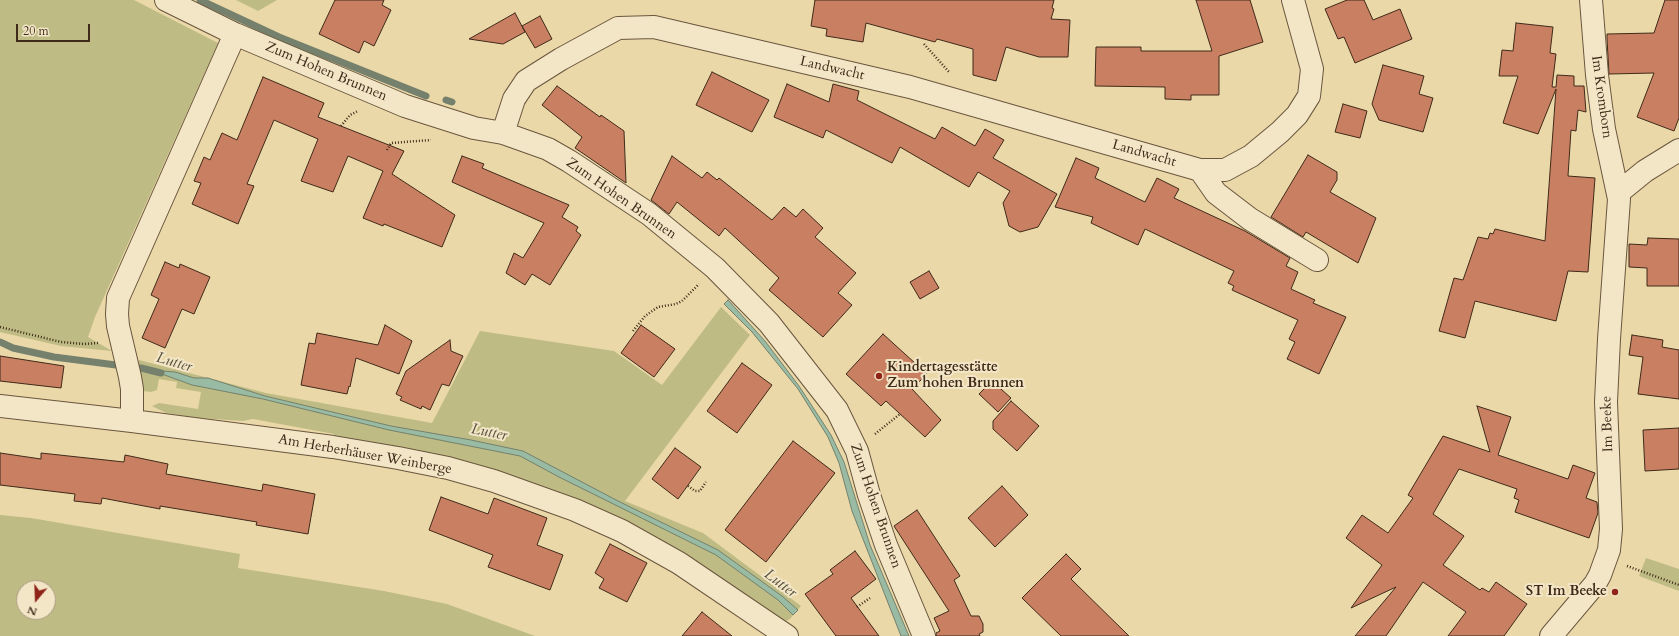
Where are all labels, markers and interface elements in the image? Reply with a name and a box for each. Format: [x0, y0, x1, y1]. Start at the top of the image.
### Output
scale bar [18, 16, 92, 42]
text: 20 m [23, 23, 49, 39]
street label: Zum Hohen Brunnen [263, 39, 389, 105]
street label: Landwacht [798, 53, 866, 85]
street label: Im Kromborn [1587, 55, 1615, 139]
street label: Landwacht [1110, 137, 1178, 171]
street label: Zum Hohen Brunnen [563, 155, 679, 243]
water label: Lutter [154, 349, 194, 377]
place label: Kindertagesstätte Zum hohen Brunnen [887, 360, 1024, 392]
marker: Kindertagesstätte Zum hohen Brunnen [874, 371, 884, 381]
street label: Im Beeke [1599, 395, 1617, 453]
water label: Lutter [469, 421, 509, 445]
street label: Am Herberhäuser Weinberge [277, 431, 453, 479]
street label: Zum Hohen Brunnen [846, 441, 904, 571]
water label: Lutter [760, 566, 800, 602]
north arrow [16, 580, 56, 620]
place label: ST Im Beeke [1526, 584, 1607, 600]
marker: ST Im Beeke [1610, 587, 1620, 597]
text: N [25, 602, 39, 620]

